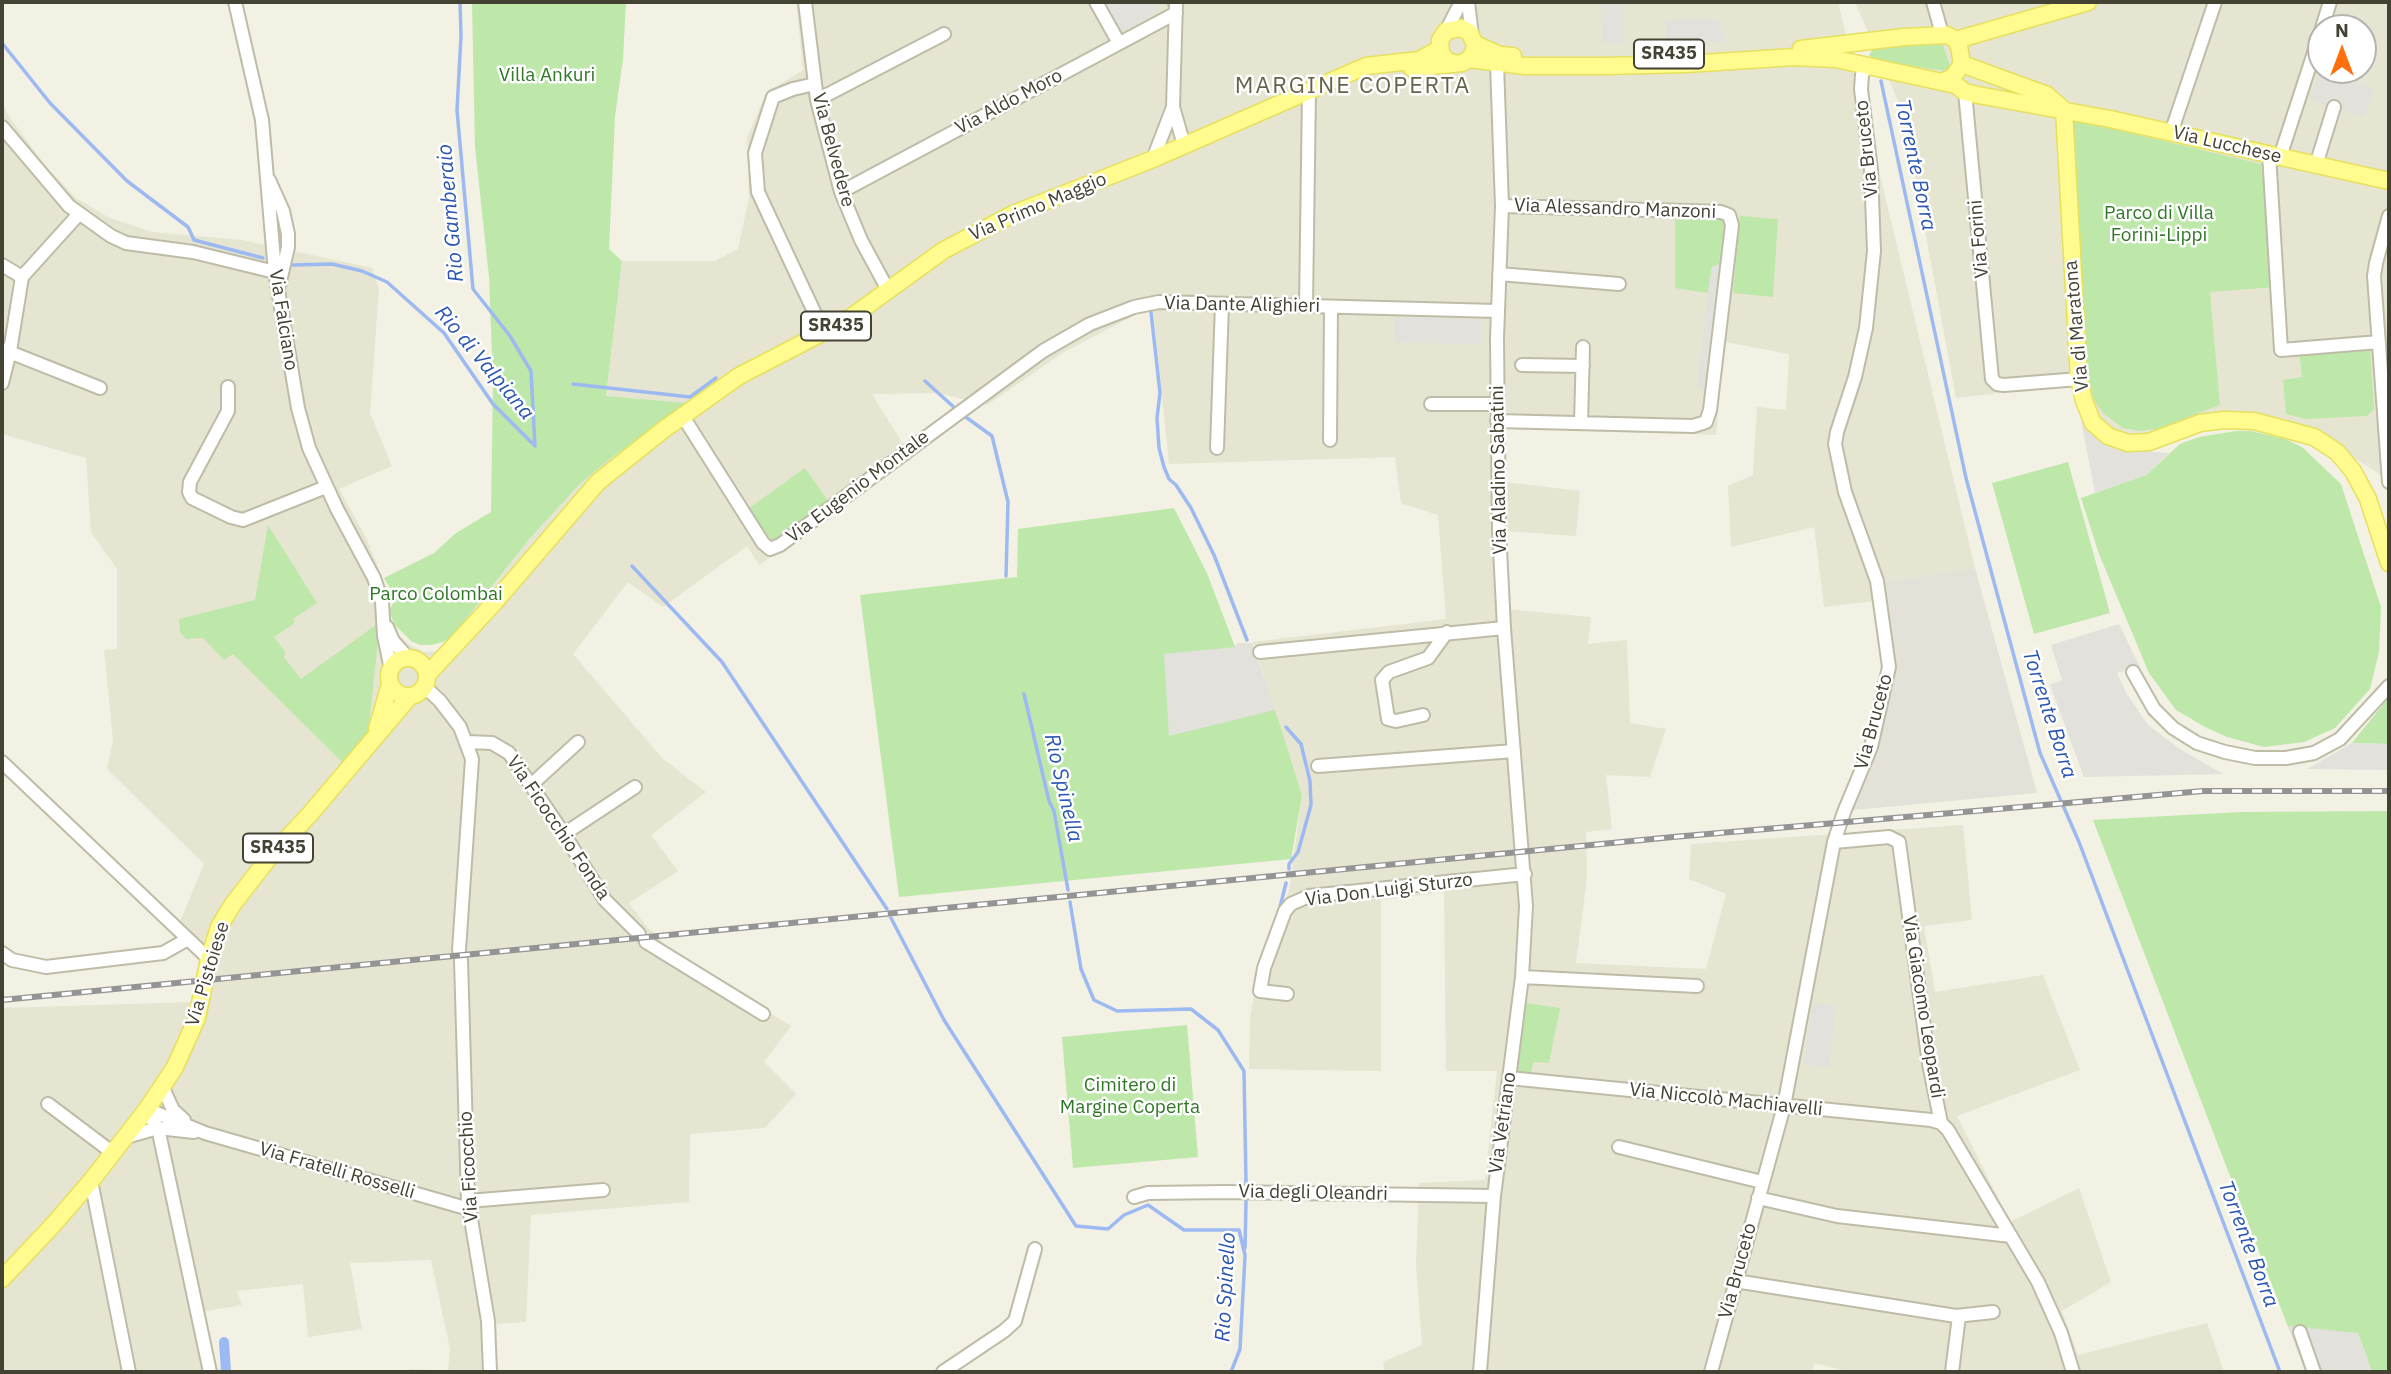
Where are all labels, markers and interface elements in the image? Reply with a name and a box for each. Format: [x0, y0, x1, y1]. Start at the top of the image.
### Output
north arrow [2307, 14, 2377, 84]
text: N [2335, 18, 2349, 42]
road number: SR435 [1634, 40, 1704, 68]
street label: Via Aldo Moro [952, 64, 1066, 140]
park label: Villa Ankuri [499, 65, 595, 87]
district label: MARGINE COPERTA [1237, 72, 1469, 100]
street label: Via Belvedere [807, 90, 859, 210]
water label: Torrente Borra [1889, 97, 1941, 233]
street label: Via Bruceto [1851, 99, 1883, 199]
street label: Via Lucchese [2170, 121, 2284, 169]
water label: Rio Gamberaio [432, 143, 470, 283]
street label: Via Primo Maggio [966, 168, 1110, 246]
street label: Via Alessandro Manzoni [1514, 194, 1716, 224]
street label: Via Forini [1964, 199, 1994, 279]
park label: Parco di Villa Forini-Lippi [2104, 203, 2214, 247]
street label: Via di Maratona [2060, 259, 2094, 393]
street label: Via Falciano [264, 268, 302, 372]
street label: Via Dante Alighieri [1164, 292, 1320, 318]
water label: Rio di Valpiana [429, 301, 539, 425]
road number: SR435 [801, 312, 871, 340]
street label: Via Aladino Sabatini [1486, 385, 1512, 555]
street label: Via Eugenio Montale [782, 426, 934, 548]
park label: Parco Colombai [369, 584, 503, 606]
water label: Torrente Borra [2016, 646, 2082, 782]
street label: Via Bruceto [1850, 672, 1898, 772]
water label: Rio Spinella [1038, 731, 1088, 845]
street label: Via Ficocchio Fonda [501, 752, 615, 904]
road number: SR435 [243, 834, 313, 862]
street label: Via Don Luigi Sturzo [1304, 868, 1474, 912]
street label: Via Giacomo Leopardi [1897, 914, 1949, 1100]
street label: Via Pistoiese [181, 919, 235, 1029]
street label: Via Vetriano [1485, 1071, 1521, 1175]
park label: Cimitero di Margine Coperta [1060, 1075, 1200, 1119]
street label: Via Niccolò Machiavelli [1628, 1079, 1824, 1121]
street label: Via Ficocchio [455, 1111, 483, 1223]
street label: Via Fratelli Rosselli [256, 1138, 418, 1204]
water label: Torrente Borra [2212, 1177, 2284, 1311]
street label: Via degli Oleandri [1238, 1180, 1388, 1206]
street label: Via Bruceto [1714, 1221, 1762, 1321]
water label: Rio Spinello [1211, 1231, 1241, 1343]

